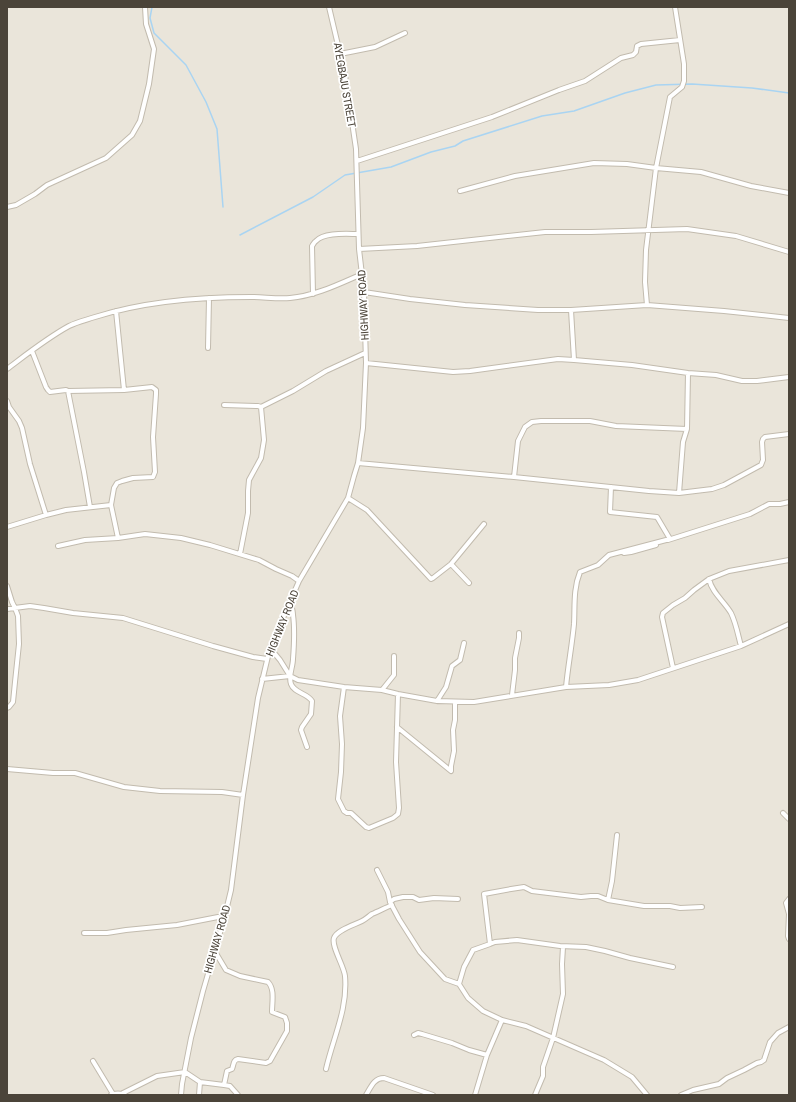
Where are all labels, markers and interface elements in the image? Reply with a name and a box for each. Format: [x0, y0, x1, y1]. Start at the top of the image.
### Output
street label: AYEGBAJU STREET [331, 41, 359, 129]
street label: HIGHWAY ROAD [354, 269, 372, 341]
street label: HIGHWAY ROAD [262, 588, 302, 658]
street label: HIGHWAY ROAD [201, 903, 233, 975]

